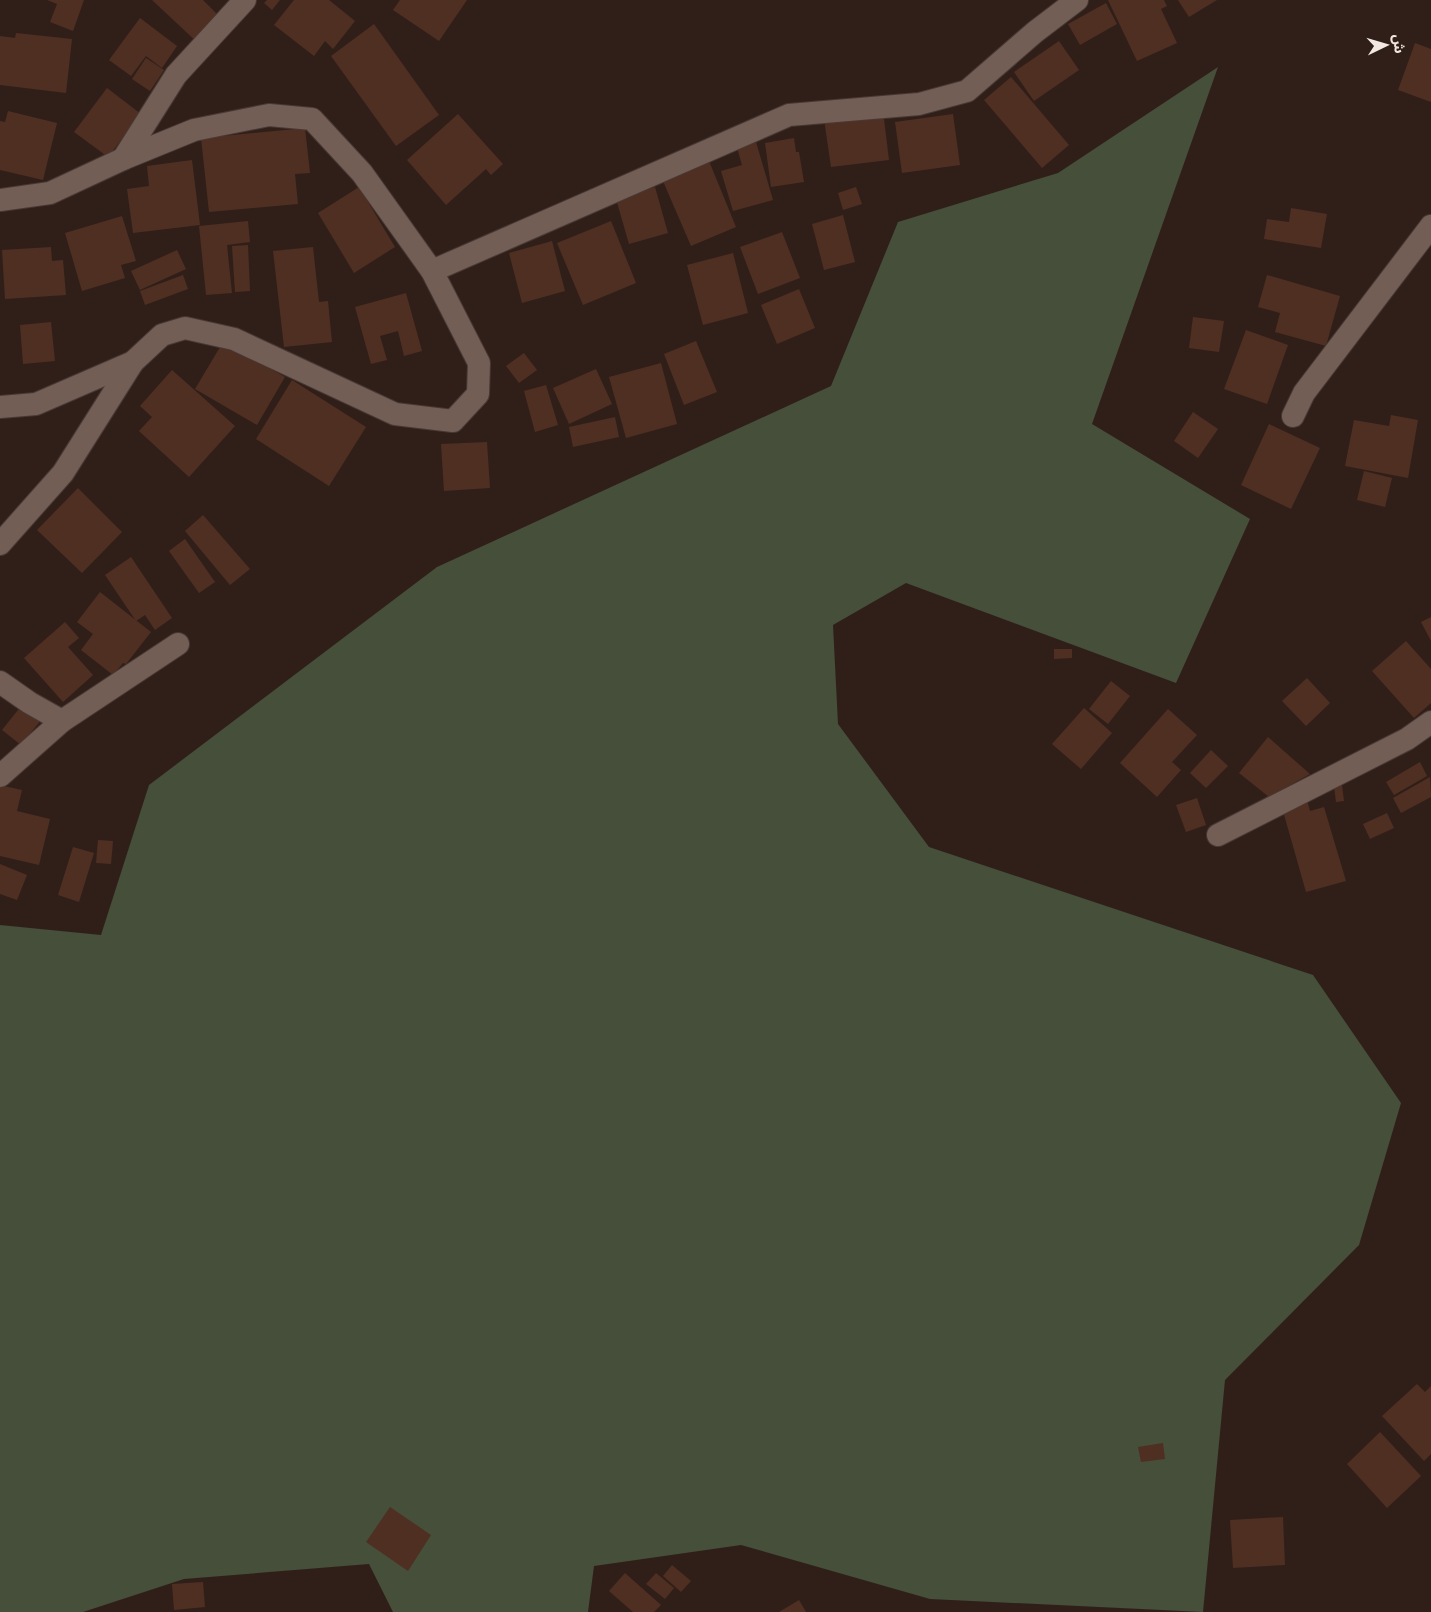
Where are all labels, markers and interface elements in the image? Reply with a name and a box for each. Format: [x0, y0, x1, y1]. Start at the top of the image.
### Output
north arrow [1361, 20, 1411, 70]
text: ش [1390, 34, 1408, 54]

